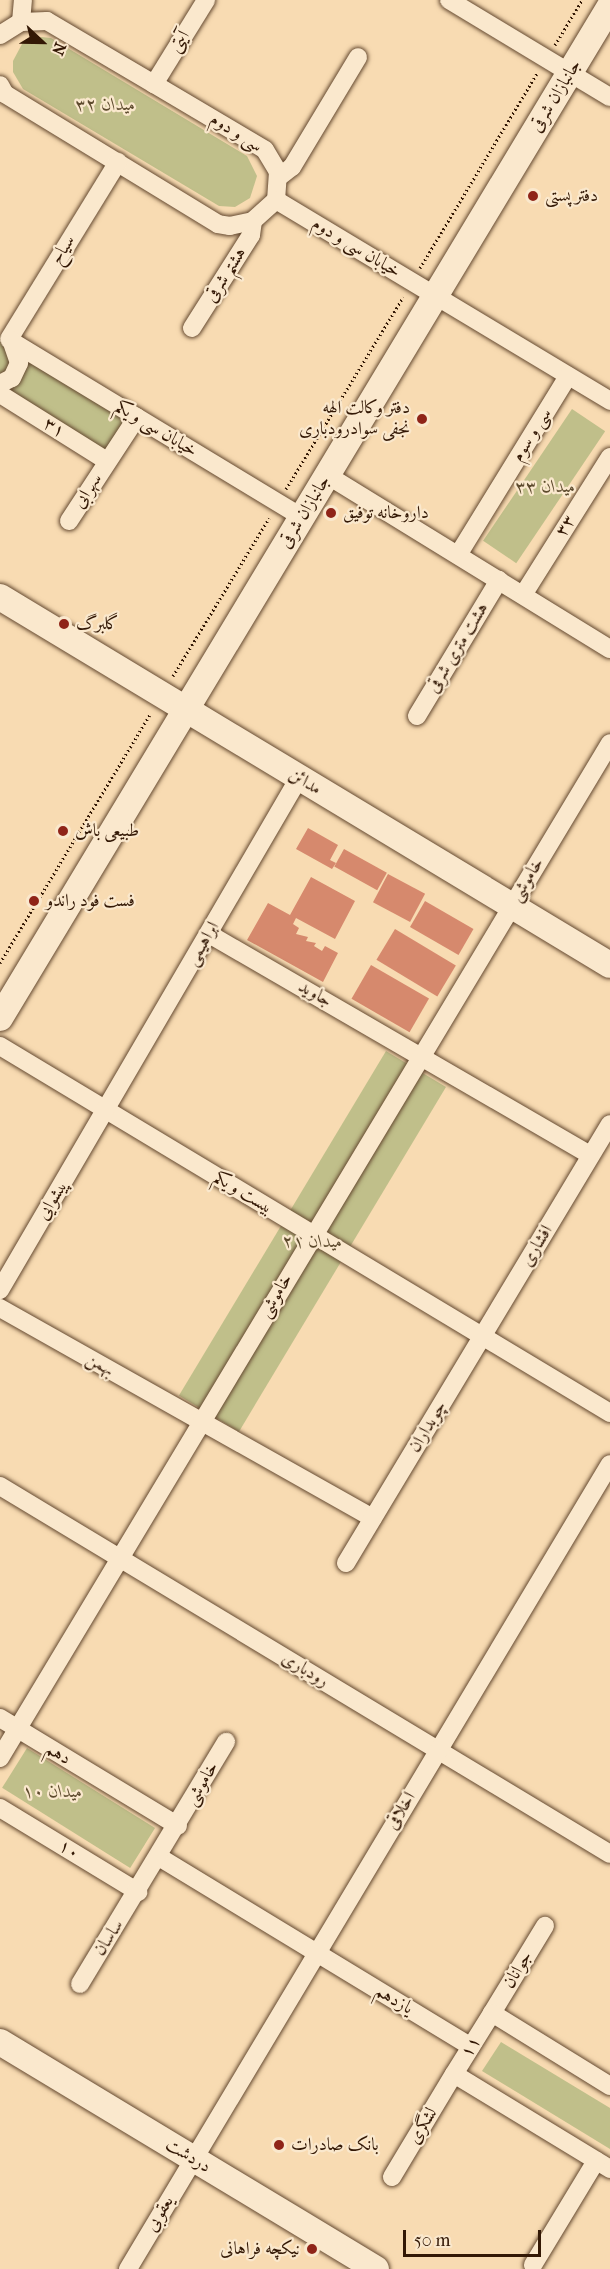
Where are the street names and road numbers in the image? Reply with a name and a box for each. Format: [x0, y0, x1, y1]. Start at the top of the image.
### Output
street label: آیتی [165, 27, 195, 57]
street label: جانبازان شرقی [526, 56, 586, 136]
street label: سی و دوم [206, 109, 266, 157]
street label: خیابان سی و دوم [308, 213, 404, 283]
street label: سیاح [46, 231, 80, 269]
street label: هشتم شرقی [201, 243, 251, 307]
street label: خیابان سی و یکم [111, 396, 201, 462]
street label: سی و سوم [507, 404, 557, 466]
street label: ۳۱ [39, 413, 69, 443]
street label: سهرابی [69, 469, 107, 513]
street label: جانبازان شرقی [275, 472, 335, 552]
street label: ۳۳ [551, 511, 581, 541]
street label: هشت متری شرقی [423, 599, 493, 697]
street label: مدائن [285, 764, 325, 800]
street label: خاموشی [505, 854, 549, 906]
street label: ابراهیمی [182, 918, 224, 970]
street label: جاوید [294, 976, 336, 1012]
street label: بیست و یکم [209, 1167, 277, 1219]
street label: پیشوایی [33, 1176, 73, 1224]
street label: افشاری [516, 1221, 558, 1271]
street label: خاموشی [254, 1270, 298, 1322]
street label: بهمن [82, 1348, 118, 1382]
street label: چوبداران [404, 1397, 452, 1457]
street label: رودباری [278, 1648, 332, 1692]
street label: دهم [41, 1738, 75, 1770]
street label: خاموشی [181, 1758, 223, 1810]
street label: اخلاقی [381, 1788, 421, 1834]
street label: ۱۰ [54, 1835, 84, 1865]
street label: ساسان [89, 1916, 129, 1960]
street label: جوانان [499, 1947, 537, 1993]
street label: یازدهم [371, 1980, 417, 2020]
street label: ۱۱ [456, 2032, 486, 2062]
street label: لشگری [404, 2104, 442, 2148]
street label: دردشت [161, 2134, 215, 2178]
street label: یعقوبی [141, 2192, 179, 2236]

